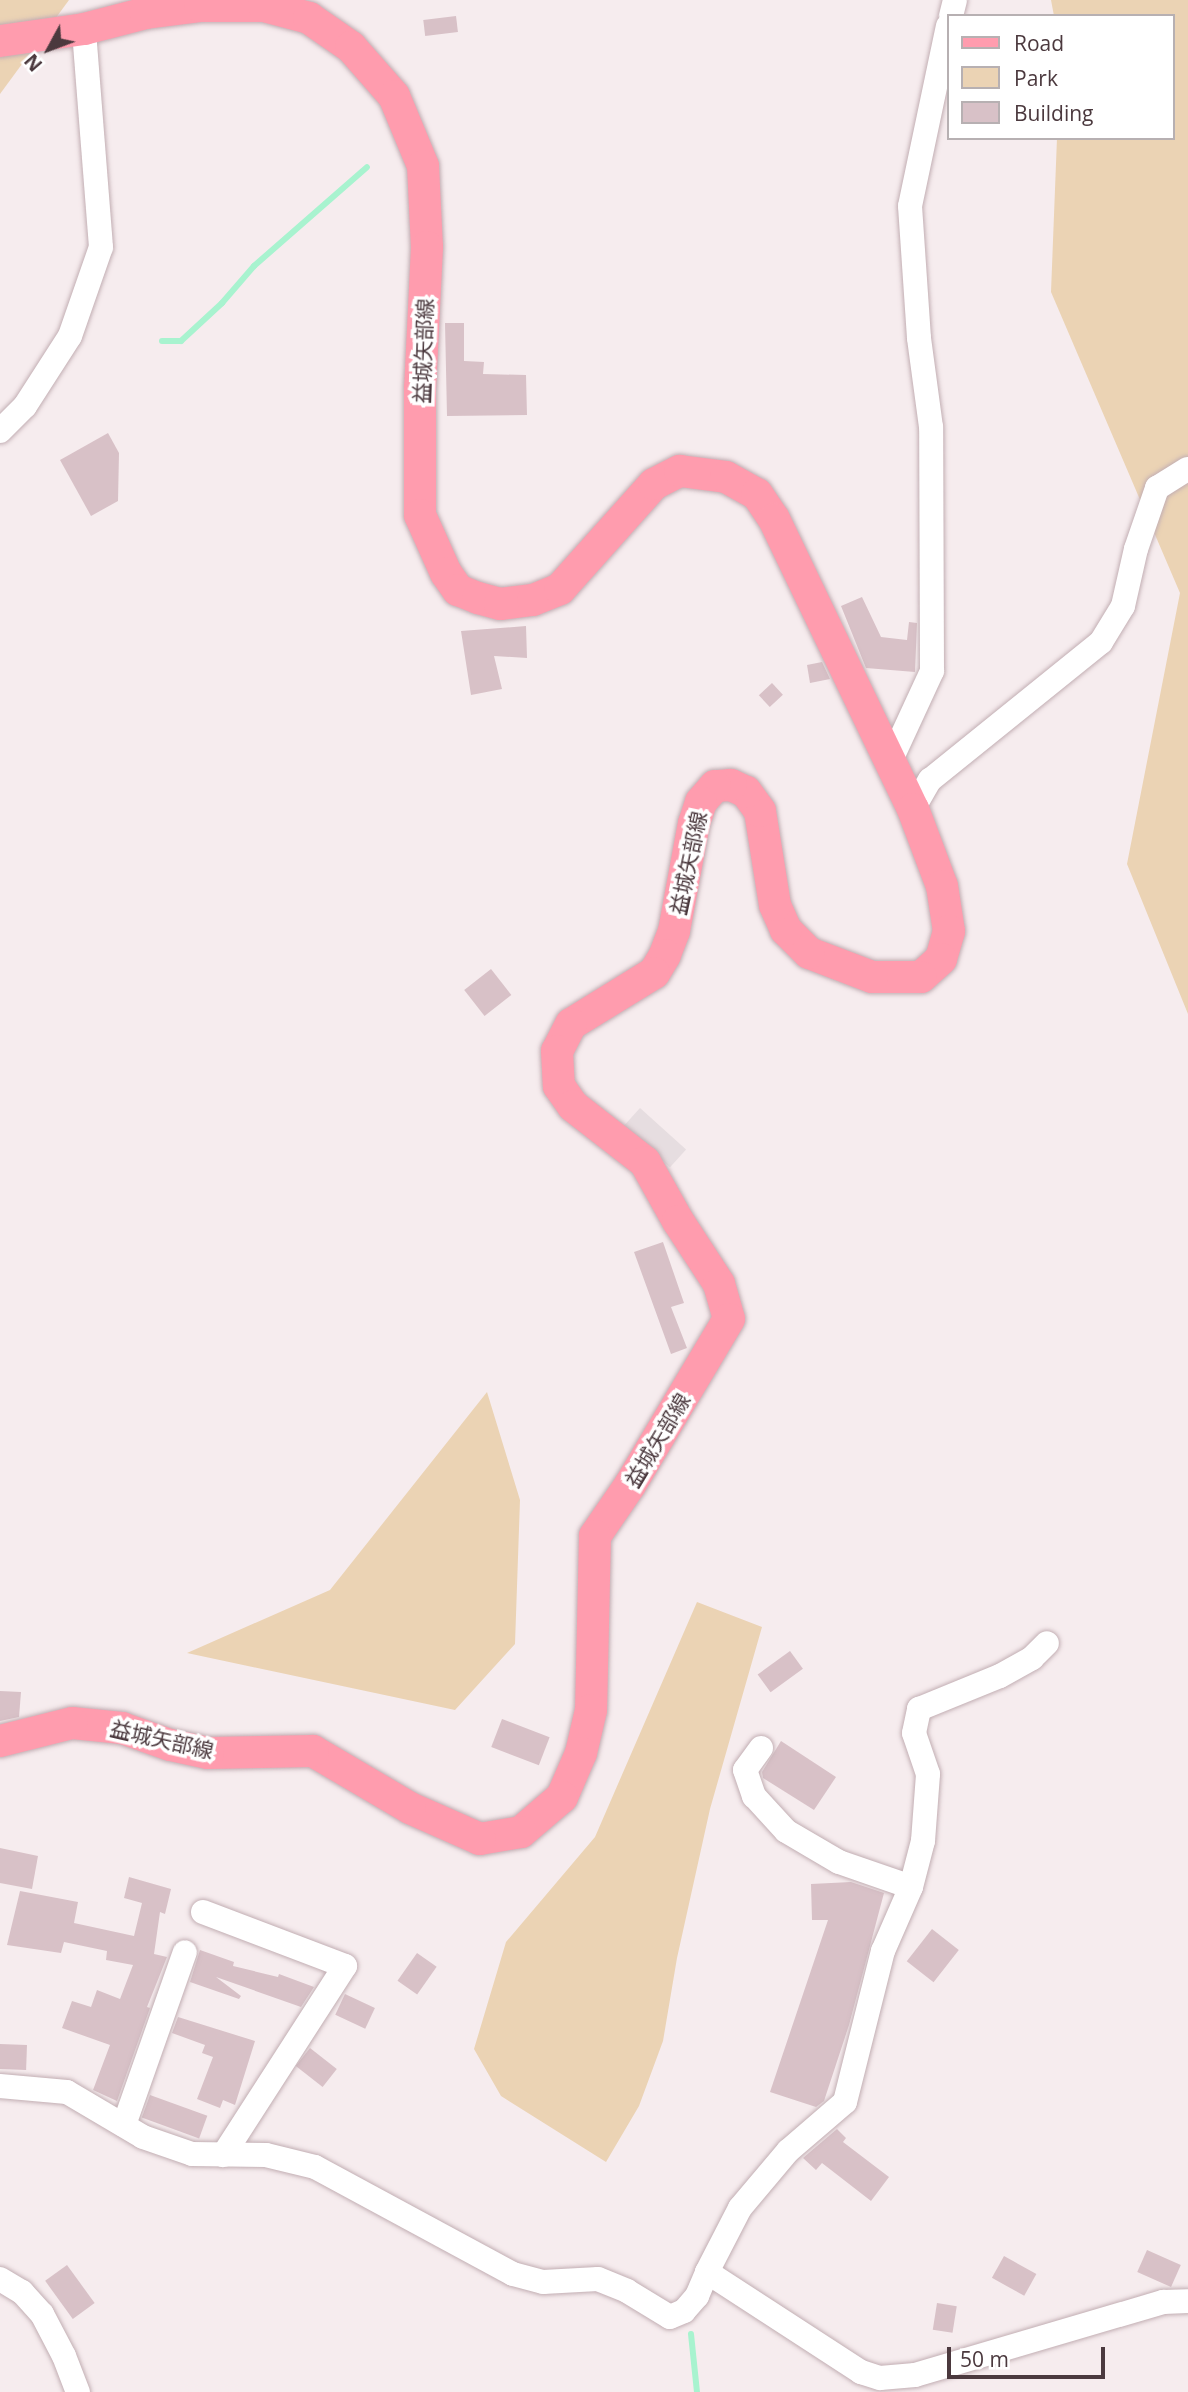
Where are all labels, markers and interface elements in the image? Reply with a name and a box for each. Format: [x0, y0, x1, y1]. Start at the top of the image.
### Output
north arrow [14, 14, 84, 84]
legend [946, 14, 1174, 140]
text: Road [1014, 29, 1064, 57]
text: N [18, 48, 48, 77]
text: Park [1014, 64, 1058, 92]
text: Building [1014, 99, 1093, 127]
street label: 益城矢部線 [409, 298, 437, 404]
street label: 益城矢部線 [665, 809, 711, 917]
street label: 益城矢部線 [619, 1389, 695, 1491]
street label: 益城矢部線 [108, 1715, 216, 1763]
scale bar [950, 2332, 1108, 2376]
text: 50 m [960, 2345, 1009, 2373]

